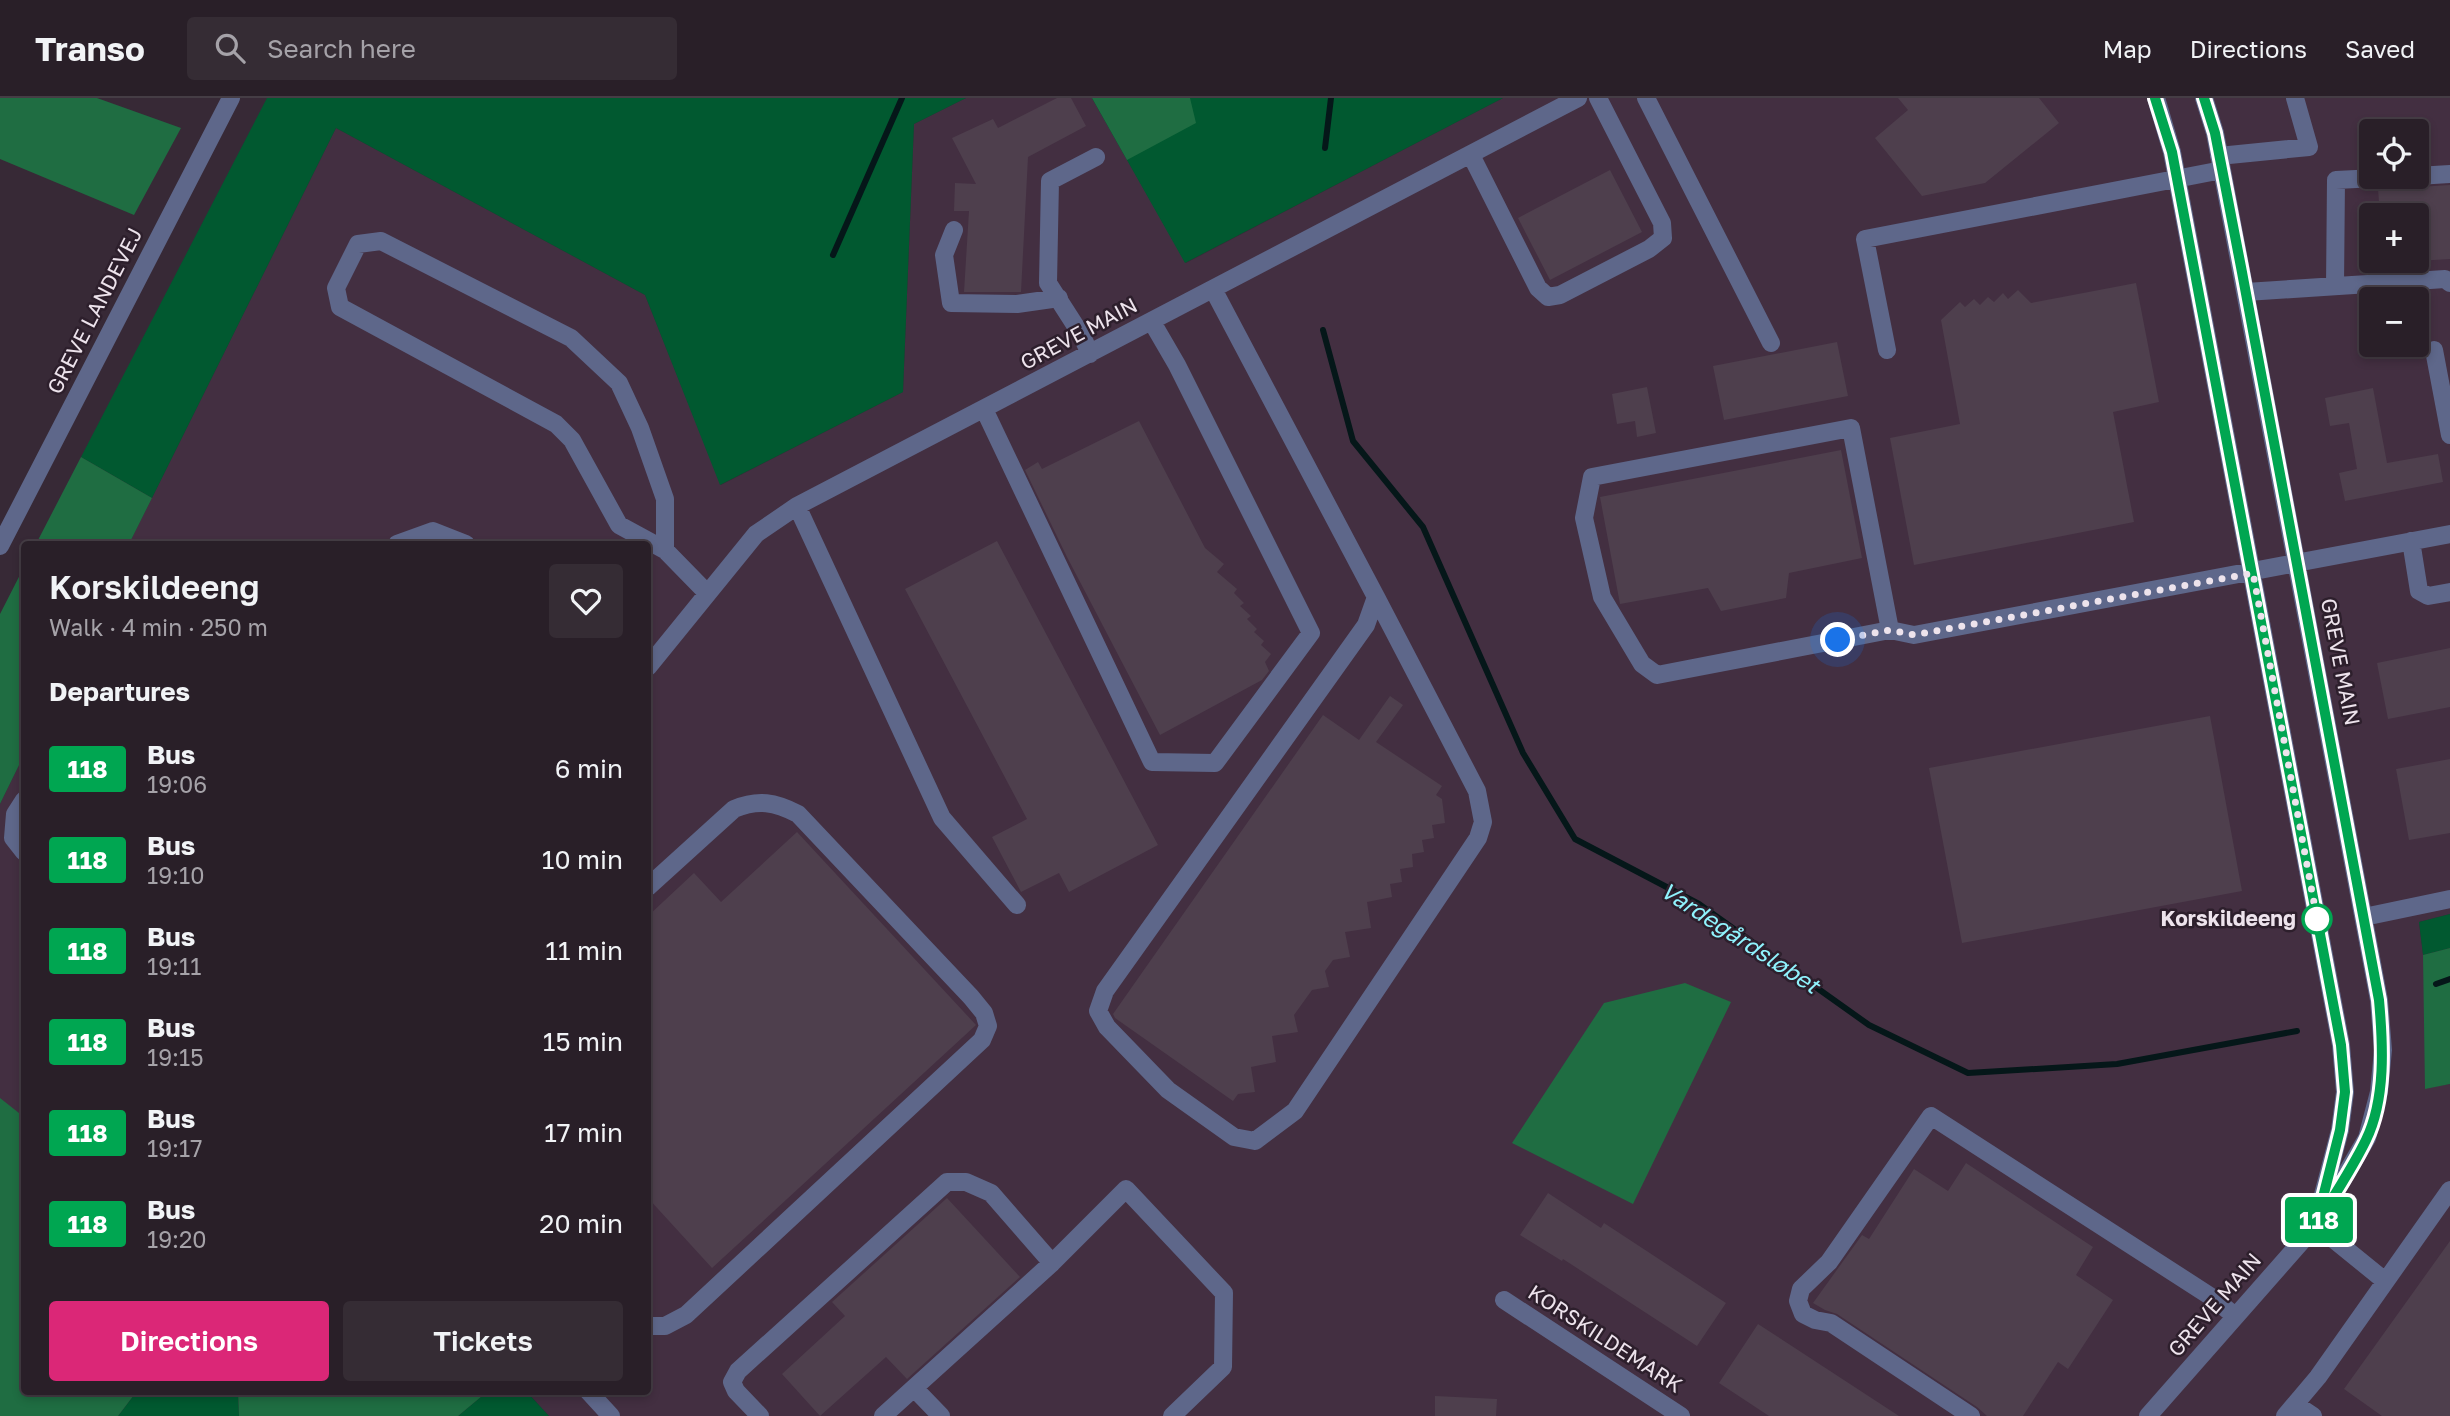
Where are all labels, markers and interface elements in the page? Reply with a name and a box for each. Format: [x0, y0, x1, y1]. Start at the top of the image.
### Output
search box [187, 17, 677, 80]
text: Transo [35, 29, 145, 68]
icon: search [211, 29, 249, 67]
text: Search here [267, 33, 416, 64]
text: Map [2103, 34, 2152, 63]
text: Directions [2190, 34, 2307, 63]
text: Saved [2345, 34, 2415, 63]
map controls [2359, 119, 2429, 357]
button: locate [2359, 119, 2429, 189]
button: + [2359, 203, 2429, 273]
street label: GREVE LANDEVEJ [41, 223, 147, 398]
button: − [2359, 287, 2429, 357]
street label: GREVE MAIN [1016, 291, 1142, 375]
button: heart [549, 564, 623, 638]
text: Korskildeeng [49, 567, 260, 606]
street label: GREVE MAIN [2316, 596, 2366, 728]
text: Walk · 4 min · 250 m [49, 613, 268, 641]
your location [1820, 622, 1855, 657]
text: Departures [49, 676, 190, 707]
text: Bus [147, 739, 195, 770]
text: 6 min [555, 753, 623, 784]
text: 118 [67, 754, 108, 783]
text: 19:06 [147, 770, 207, 798]
text: Bus [147, 830, 195, 861]
text: 10 min [542, 844, 623, 875]
text: 118 [67, 845, 108, 874]
text: 19:10 [147, 861, 204, 889]
water label: Vardegårdsløbet [1656, 876, 1826, 1000]
marker: Korskildeeng [2302, 904, 2332, 934]
place label: Korskildeeng [2160, 905, 2296, 931]
text: Bus [147, 921, 195, 952]
text: 11 min [545, 935, 623, 966]
text: 118 [67, 936, 108, 965]
text: 19:11 [147, 952, 201, 980]
text: Bus [147, 1012, 195, 1043]
text: 15 min [543, 1026, 623, 1057]
text: 118 [67, 1027, 108, 1056]
text: 19:15 [147, 1043, 203, 1071]
text: Bus [147, 1103, 195, 1134]
text: 17 min [544, 1117, 623, 1148]
text: 118 [67, 1118, 108, 1147]
text: 19:17 [147, 1134, 202, 1162]
text: Bus [147, 1194, 195, 1225]
line badge: 118 [2279, 1197, 2359, 1243]
text: 118 [2299, 1205, 2339, 1234]
text: 20 min [539, 1208, 623, 1239]
text: 118 [67, 1209, 108, 1238]
text: 19:20 [147, 1225, 207, 1253]
street label: GREVE MAIN [2162, 1247, 2266, 1362]
street label: KORSKILDEMARK [1523, 1279, 1688, 1398]
button: Directions [49, 1301, 329, 1381]
button: Tickets [343, 1301, 623, 1381]

